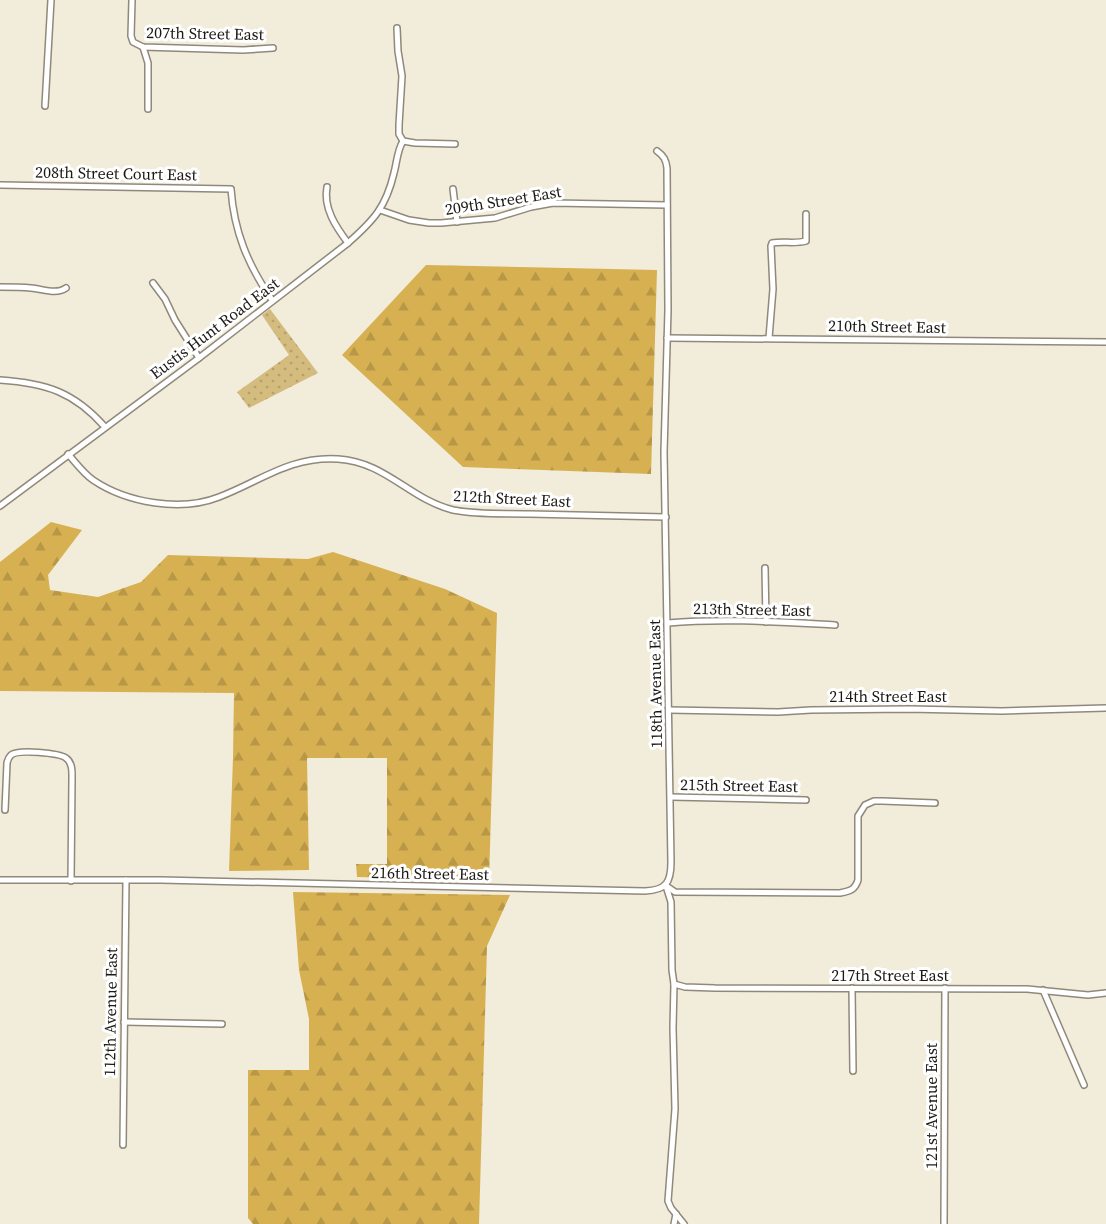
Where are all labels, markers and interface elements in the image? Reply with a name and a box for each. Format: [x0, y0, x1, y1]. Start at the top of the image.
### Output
street label: 207th Street East [146, 21, 265, 45]
street label: 208th Street Court East [35, 161, 198, 185]
street label: 209th Street East [443, 180, 564, 220]
street label: Eustis Hunt Road East [145, 272, 284, 384]
street label: 210th Street East [828, 314, 947, 338]
street label: 212th Street East [453, 484, 572, 512]
street label: 213th Street East [693, 597, 812, 621]
street label: 118th Avenue East [643, 619, 667, 749]
street label: 214th Street East [829, 685, 948, 707]
street label: 215th Street East [680, 773, 799, 797]
street label: 216th Street East [371, 861, 490, 885]
street label: 112th Avenue East [98, 947, 122, 1077]
street label: 217th Street East [831, 964, 950, 986]
street label: 121st Avenue East [920, 1042, 942, 1169]

